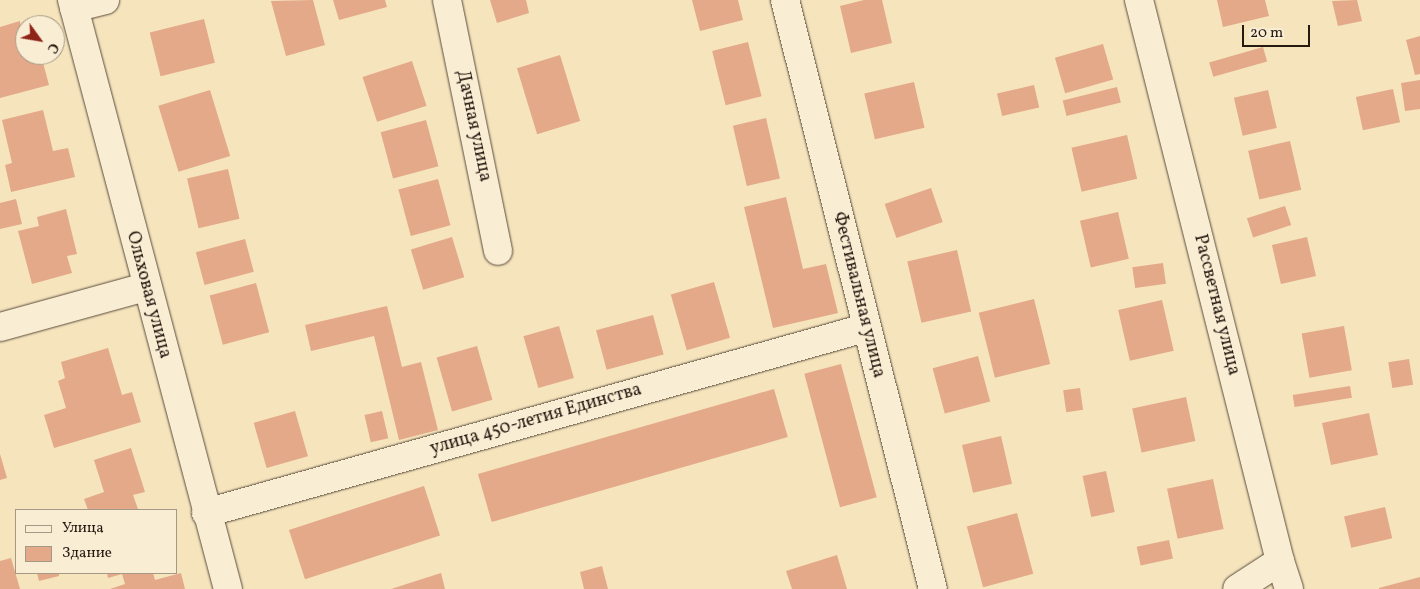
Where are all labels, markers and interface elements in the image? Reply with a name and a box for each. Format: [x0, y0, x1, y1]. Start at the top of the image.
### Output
north arrow [15, 15, 65, 65]
scale bar [1245, 15, 1312, 47]
text: 20 m [1250, 23, 1283, 44]
text: С [42, 39, 63, 57]
street label: Дачная улица [451, 68, 495, 184]
street label: Фестивальная улица [827, 210, 889, 380]
street label: Ольховая улица [121, 229, 175, 361]
street label: Рассветная улица [1188, 232, 1244, 378]
street label: улица 450-летия Единства [428, 379, 644, 461]
legend [15, 509, 178, 574]
text: Улица [62, 518, 104, 539]
text: Здание [62, 543, 112, 564]

